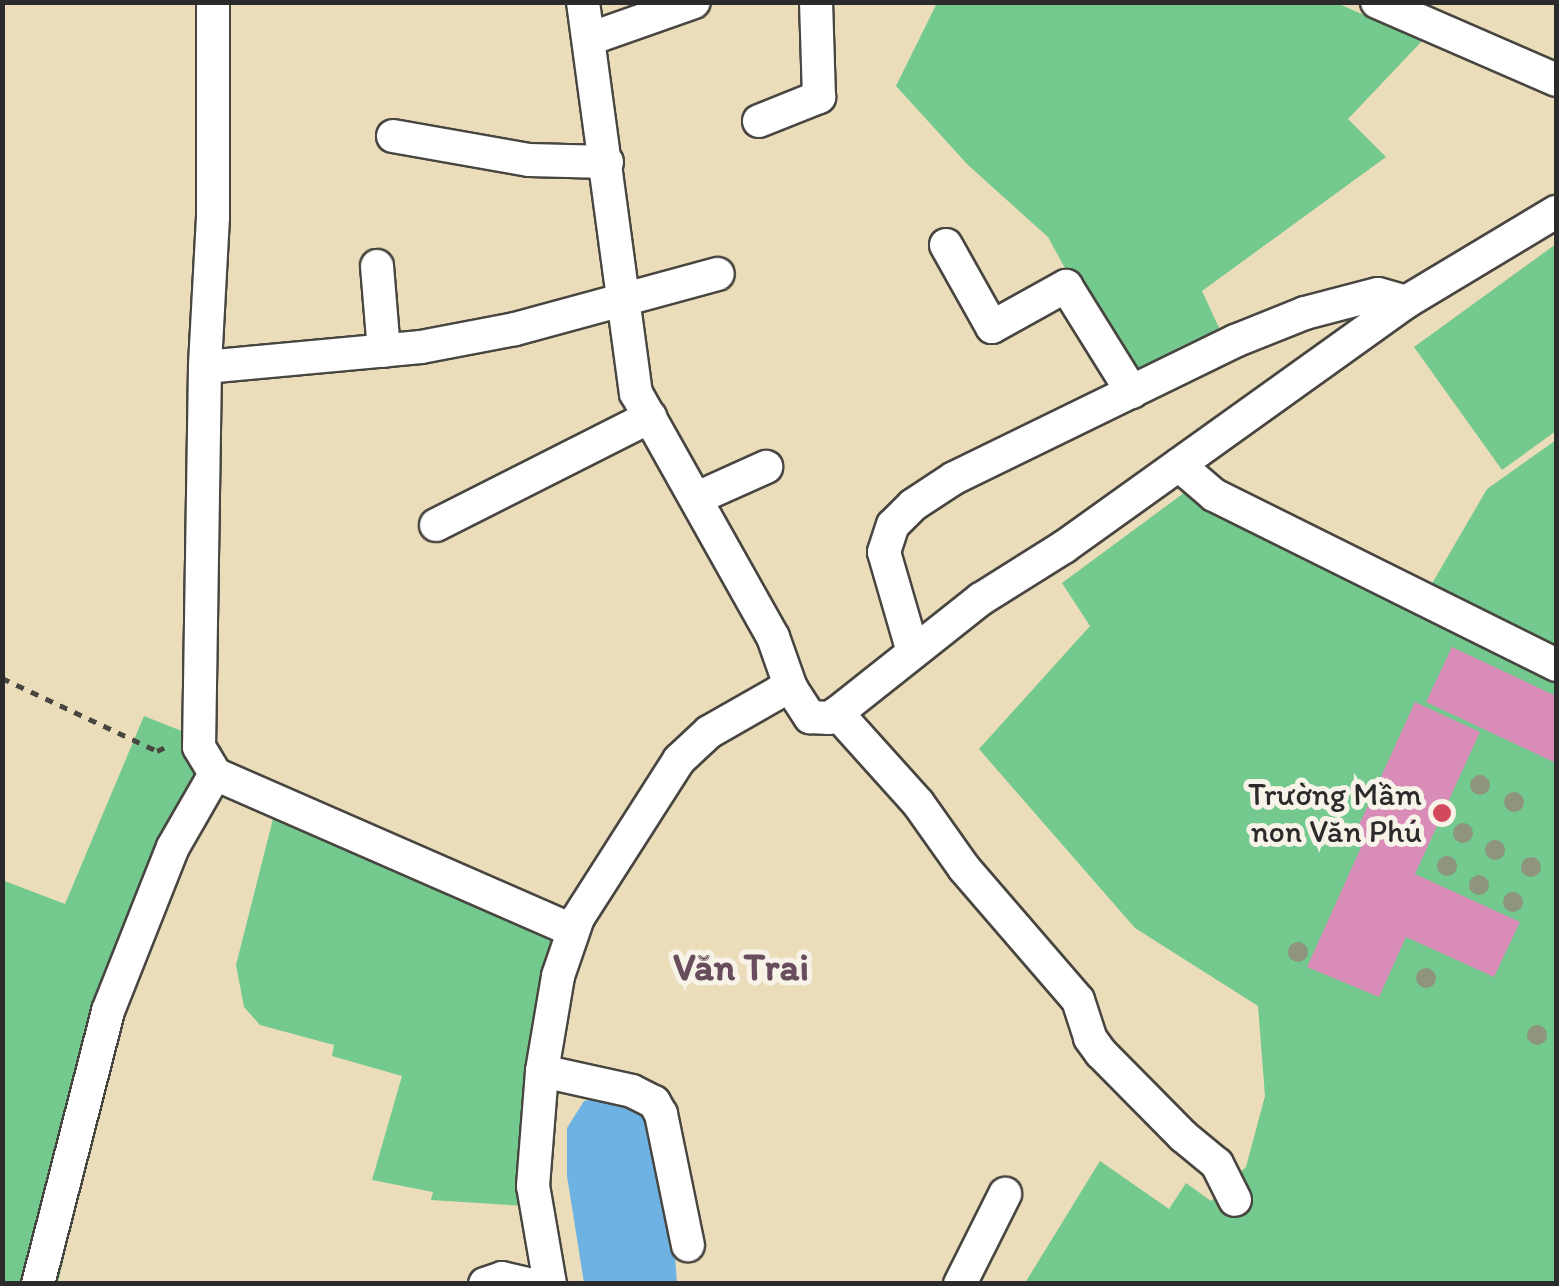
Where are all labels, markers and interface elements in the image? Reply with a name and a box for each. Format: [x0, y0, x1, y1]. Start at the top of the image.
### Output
place label: Trường Mầm non Văn Phú [1248, 776, 1422, 851]
marker: Trường Mầm non Văn Phú [1431, 802, 1453, 824]
district label: Văn Trai [674, 945, 808, 991]

